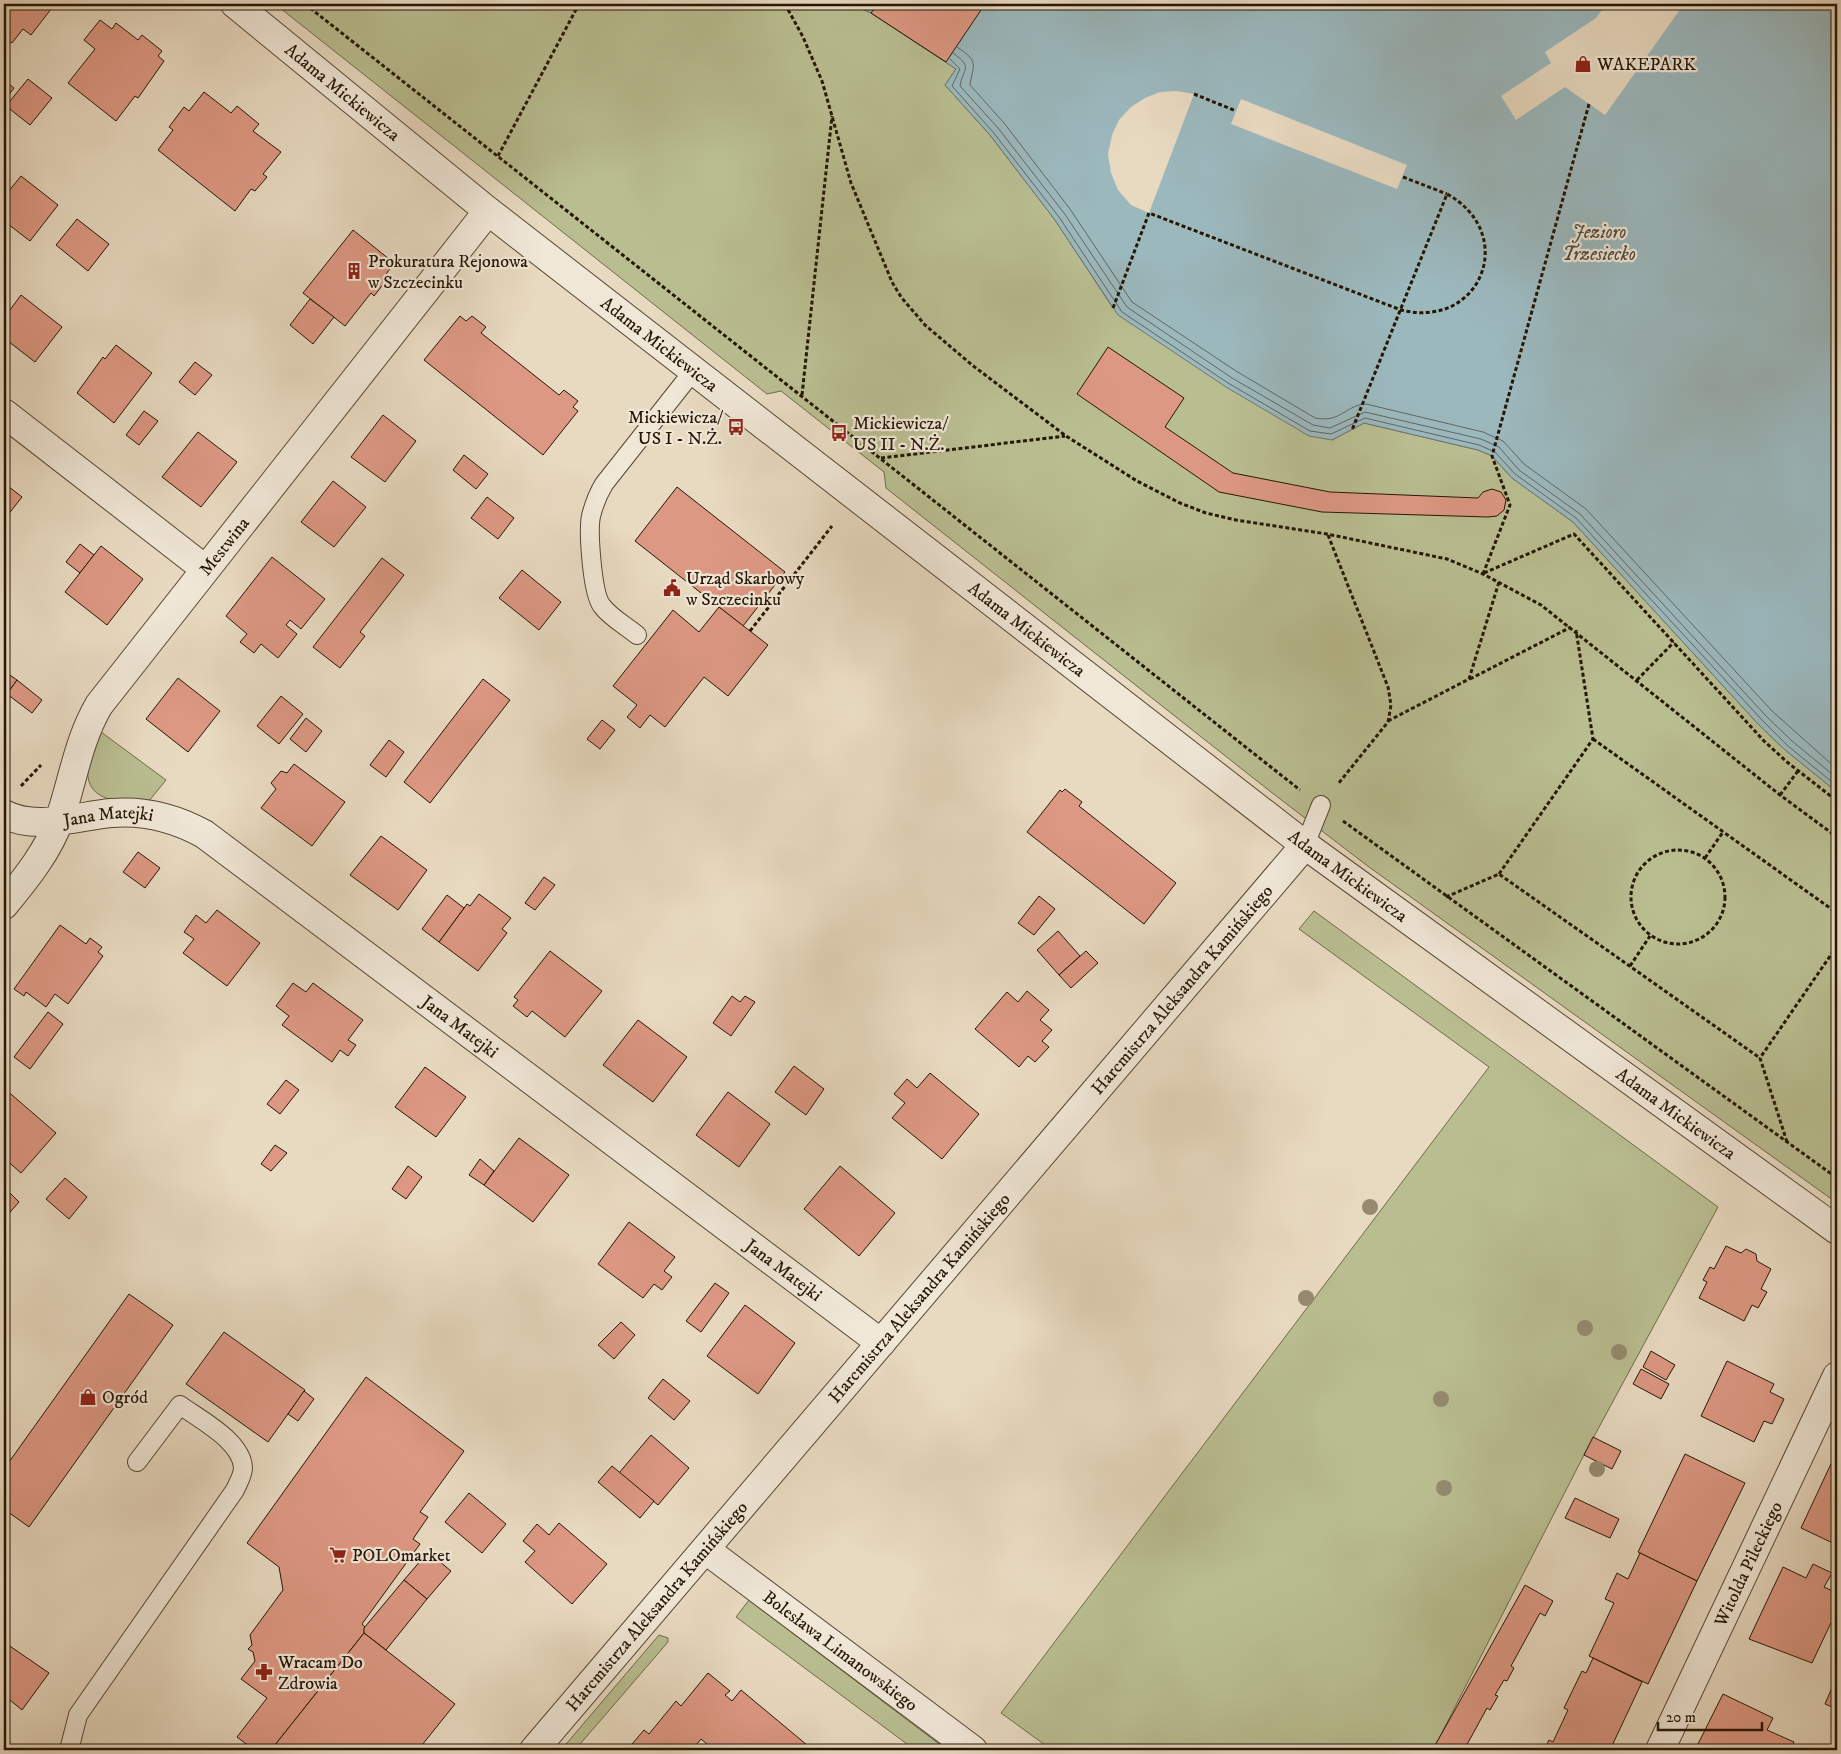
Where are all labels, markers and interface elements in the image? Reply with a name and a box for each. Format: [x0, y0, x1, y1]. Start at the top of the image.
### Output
street label: Adama Mickiewicza [280, 39, 404, 147]
shop icon: WAKEPARK [1573, 54, 1593, 74]
place label: WAKEPARK [1596, 54, 1696, 76]
water label: Jezioro Trzesiecko [1562, 221, 1636, 266]
place label: Prokuratura Rejonowa w Szczecinku [367, 251, 528, 294]
building icon: Prokuratura Rejonowa w Szczecinku [344, 261, 364, 281]
street label: Adama Mickiewicza [596, 293, 722, 397]
place label: Mickiewicza/ US I - N.Ż. [628, 407, 724, 450]
place label: Mickiewicza/ US II - N.Ż. [853, 413, 949, 456]
bus stop icon: Mickiewicza/ US I - N.Ż. [726, 417, 746, 437]
bus stop icon: Mickiewicza/ US II - N.Ż. [829, 423, 849, 443]
street label: Mestwina [195, 513, 255, 581]
place label: Urząd Skarbowy w Szczecinku [685, 568, 805, 611]
public building icon: Urząd Skarbowy w Szczecinku [662, 578, 682, 598]
street label: Adama Mickiewicza [963, 578, 1090, 683]
street label: Jana Matejki [60, 802, 155, 832]
street label: Adama Mickiewicza [1283, 826, 1412, 928]
street label: Harcmistrza Aleksandra Kamińskiego [1087, 880, 1278, 1100]
street label: Jana Matejki [415, 990, 502, 1063]
street label: Adama Mickiewicza [1611, 1064, 1740, 1165]
street label: Harcmistrza Aleksandra Kamińskiego [824, 1189, 1016, 1408]
street label: Jana Matejki [739, 1233, 826, 1307]
shop icon: Ogród [78, 1387, 98, 1407]
place label: Ogród [102, 1387, 148, 1409]
street label: Harcmistrza Aleksandra Kamińskiego [562, 1497, 753, 1716]
street label: Witolda Pileckiego [1710, 1498, 1788, 1631]
supermarket icon: POLOmarket [328, 1545, 348, 1565]
place label: POLOmarket [352, 1545, 451, 1567]
street label: Bolesława Limanowskiego [758, 1586, 922, 1717]
place label: Wracam Do Zdrowia [277, 1652, 363, 1695]
pharmacy icon: Wracam Do Zdrowia [254, 1662, 274, 1682]
scale bar [1658, 1699, 1762, 1731]
text: 20 m [1666, 1708, 1696, 1727]

